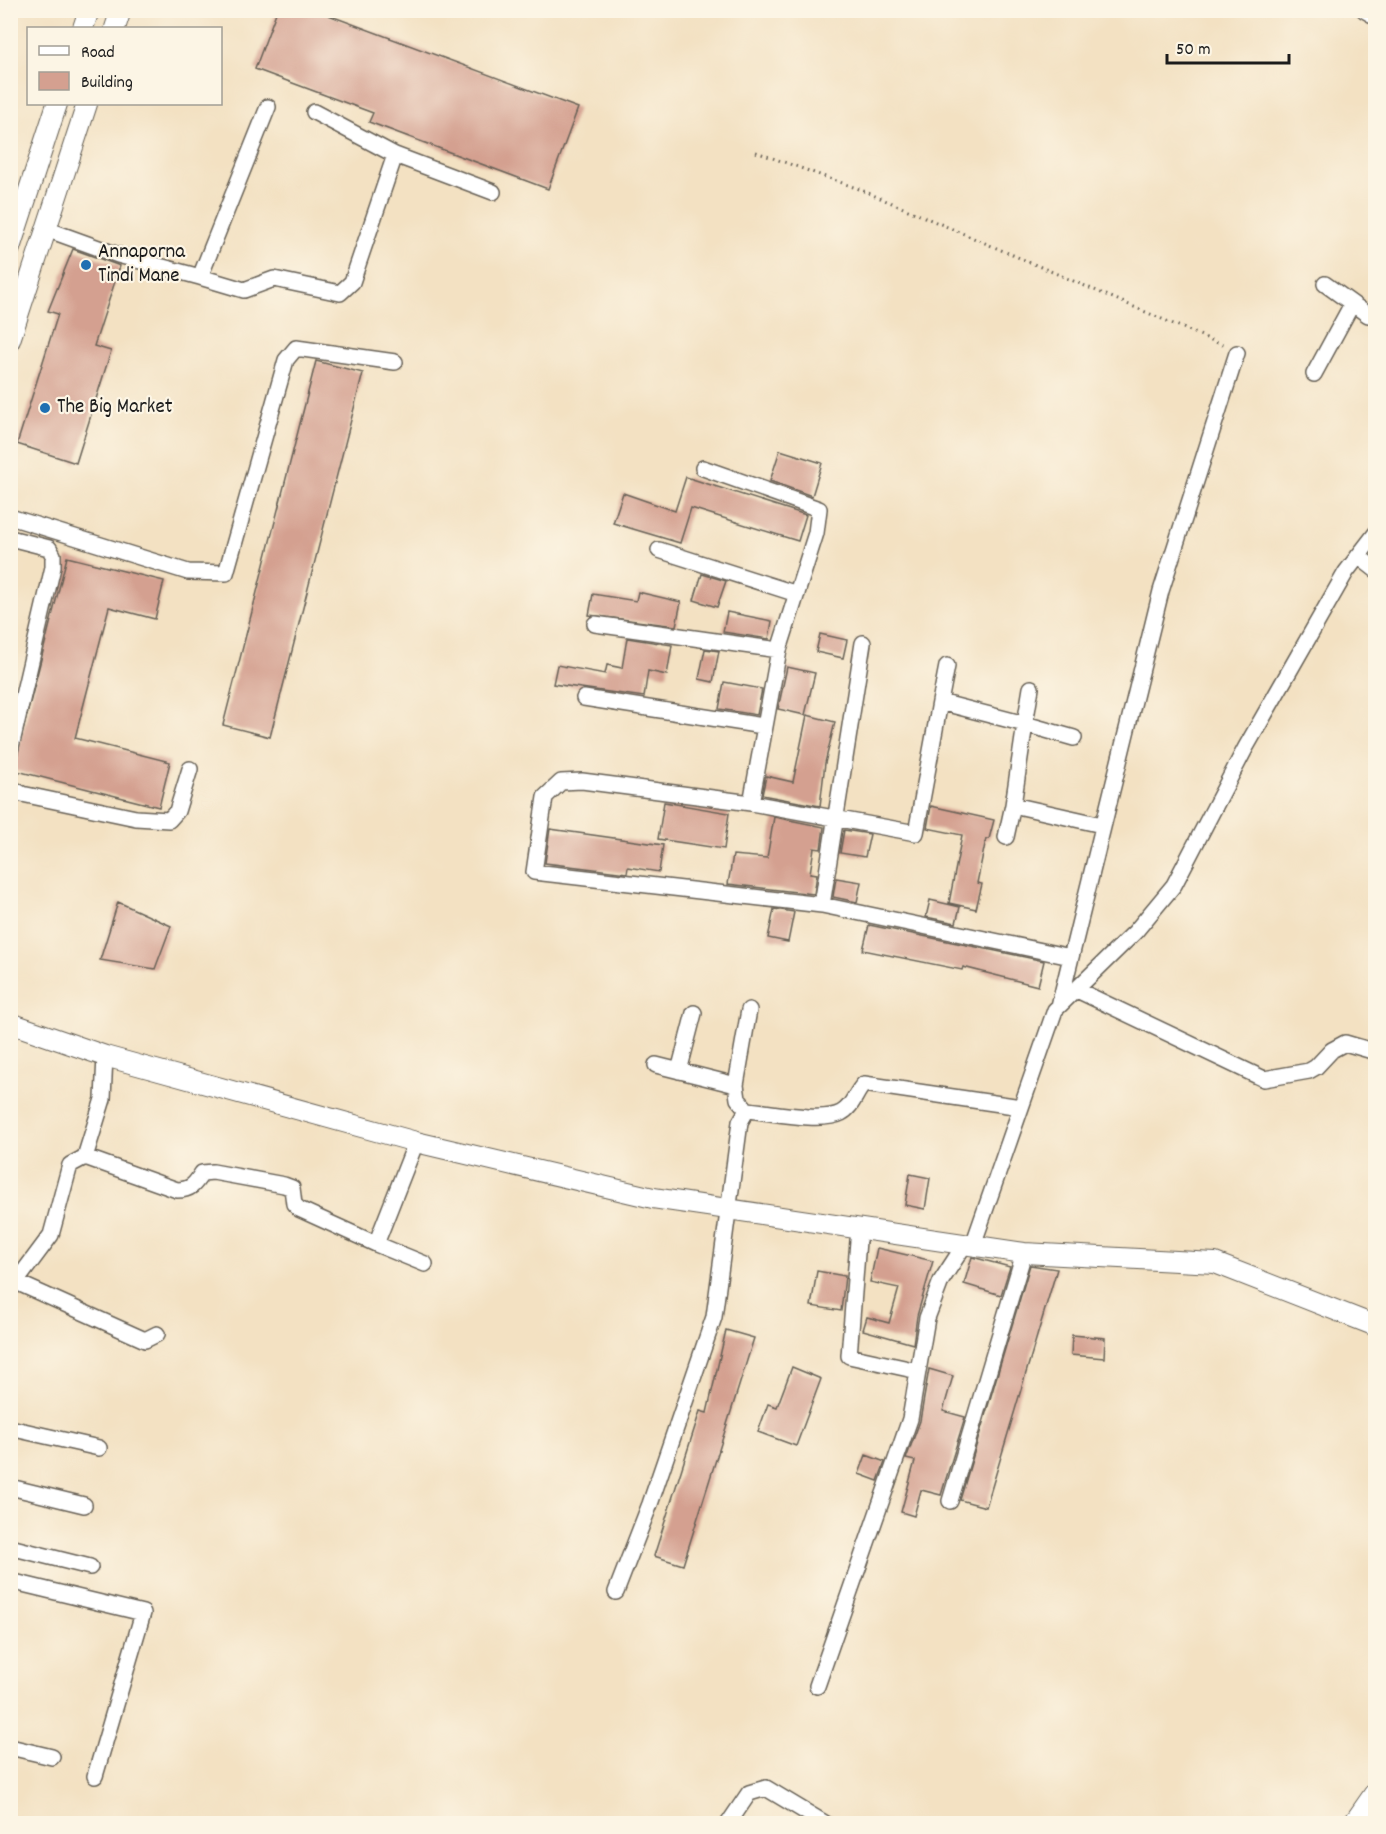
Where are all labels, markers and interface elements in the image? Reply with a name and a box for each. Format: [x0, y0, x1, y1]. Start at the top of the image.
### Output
legend [27, 27, 222, 105]
scale bar [1167, 27, 1288, 65]
text: 50 m [1176, 38, 1211, 63]
text: Road [81, 41, 115, 66]
text: Building [81, 71, 133, 96]
place label: Annaporna Tindi Mane [98, 238, 186, 292]
marker: Annaporna Tindi Mane [79, 258, 93, 272]
place label: The Big Market [57, 393, 173, 423]
marker: The Big Market [38, 401, 52, 415]

